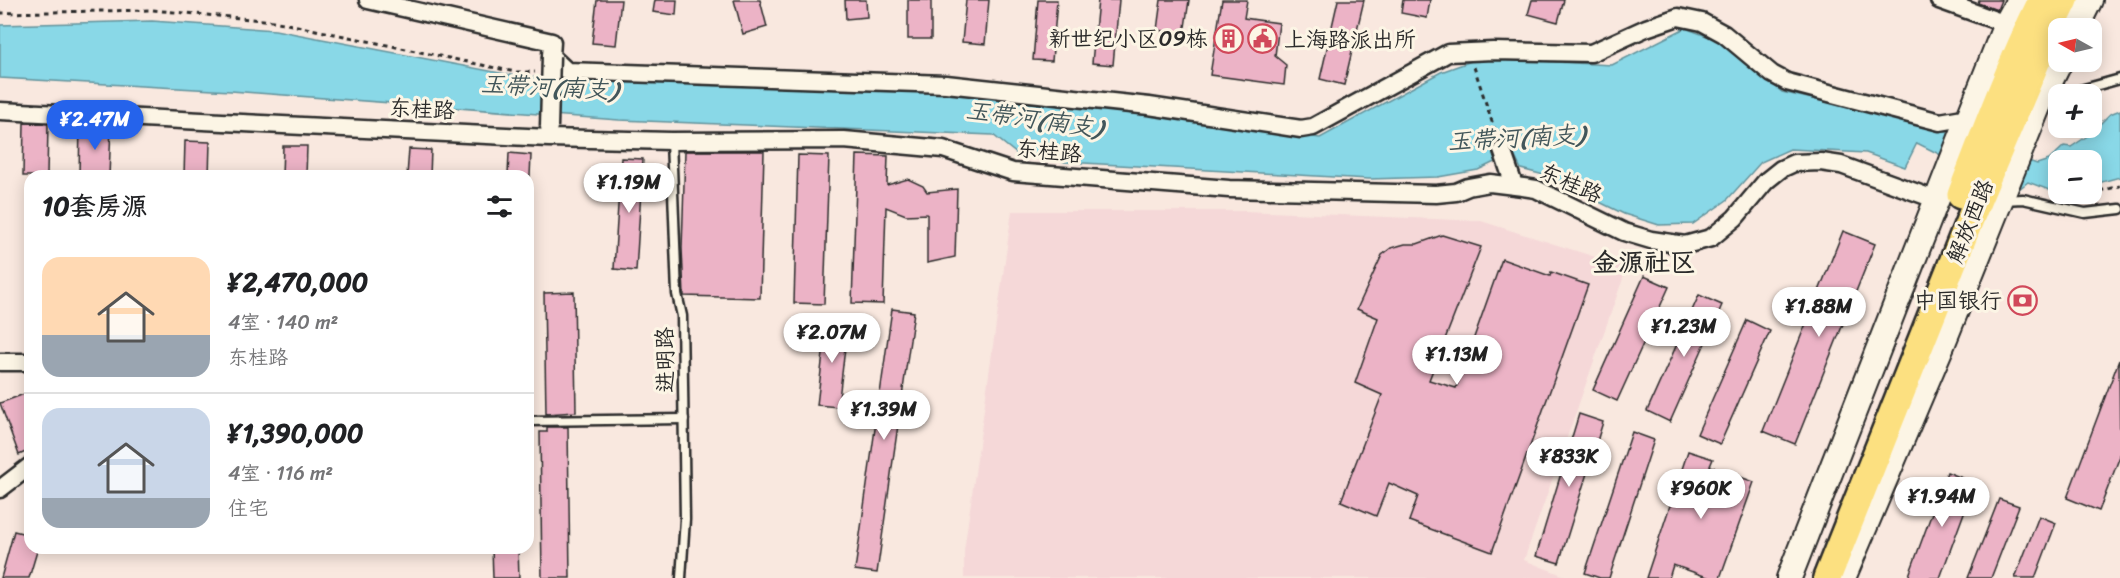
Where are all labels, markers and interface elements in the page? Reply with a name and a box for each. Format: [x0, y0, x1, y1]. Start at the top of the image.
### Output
north arrow [2048, 18, 2102, 72]
map controls [2048, 18, 2102, 204]
place label: 新世纪小区09栋 [1049, 19, 1208, 58]
place label: 上海路派出所 [1284, 20, 1416, 59]
building icon: 新世纪小区09栋 [1213, 22, 1245, 54]
public building icon: 上海路派出所 [1247, 23, 1279, 55]
water label: 玉带河(南支) [479, 62, 623, 112]
button: + [2048, 84, 2102, 138]
street label: 东桂路 [388, 88, 456, 130]
water label: 玉带河(南支) [963, 89, 1109, 150]
pin: ¥2.47M [46, 100, 144, 151]
text: ¥2.47M [61, 102, 129, 137]
water label: 玉带河(南支) [1446, 113, 1590, 163]
street label: 东桂路 [1014, 128, 1084, 174]
button: − [2048, 150, 2102, 204]
street label: 东桂路 [1533, 152, 1609, 214]
pin: ¥1.19M [580, 163, 678, 214]
text: ¥1.19M [598, 165, 660, 200]
street label: 解放西路 [1935, 173, 2005, 269]
text: 10套房源 [42, 183, 148, 229]
icon: filters [483, 190, 516, 223]
district label: 金源社区 [1592, 239, 1696, 285]
text: ¥2,470,000 [228, 259, 368, 305]
icon: home [90, 281, 162, 353]
place label: 中国银行 [1914, 281, 2002, 320]
bank icon: 中国银行 [2007, 284, 2039, 316]
pin: ¥1.88M [1770, 287, 1868, 338]
text: ¥1.88M [1786, 289, 1852, 324]
text: 4室 · 140 m² [228, 305, 338, 340]
pin: ¥1.23M [1635, 307, 1733, 358]
text: ¥1.23M [1652, 309, 1716, 344]
pin: ¥2.07M [783, 313, 881, 364]
text: ¥2.07M [797, 315, 867, 350]
street label: 进明路 [645, 327, 685, 393]
pin: ¥1.13M [1408, 335, 1506, 386]
text: ¥1.13M [1426, 337, 1488, 372]
text: 东桂路 [228, 340, 288, 375]
pin: ¥1.39M [835, 390, 933, 441]
text: ¥1.39M [851, 392, 917, 427]
text: ¥1,390,000 [228, 410, 364, 456]
icon: home [90, 432, 162, 504]
pin: ¥833K [1527, 437, 1611, 488]
text: ¥833K [1540, 439, 1598, 474]
text: 4室 · 116 m² [228, 456, 333, 491]
pin: ¥960K [1659, 469, 1743, 520]
text: ¥960K [1671, 471, 1731, 506]
pin: ¥1.94M [1893, 477, 1991, 528]
text: ¥1.94M [1909, 479, 1975, 514]
text: 住宅 [228, 491, 268, 526]

